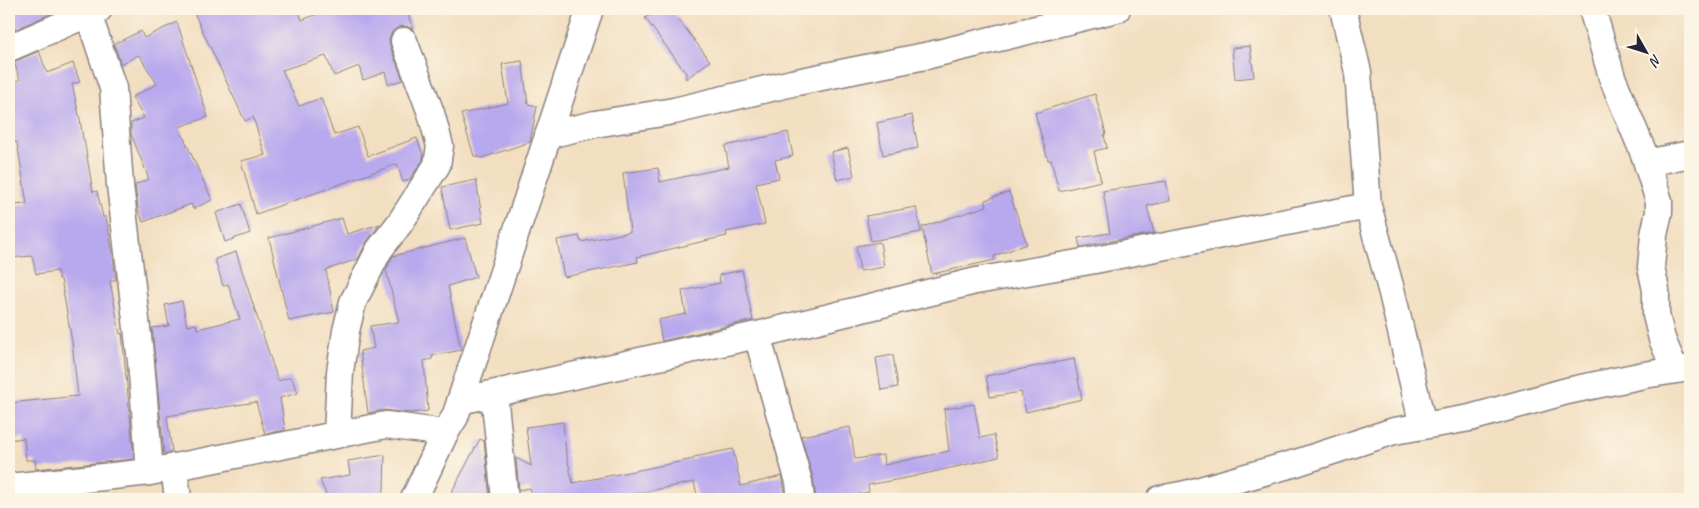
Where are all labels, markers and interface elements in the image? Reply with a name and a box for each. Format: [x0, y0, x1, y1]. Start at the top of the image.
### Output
north arrow [1622, 28, 1672, 78]
text: N [1645, 51, 1665, 70]

